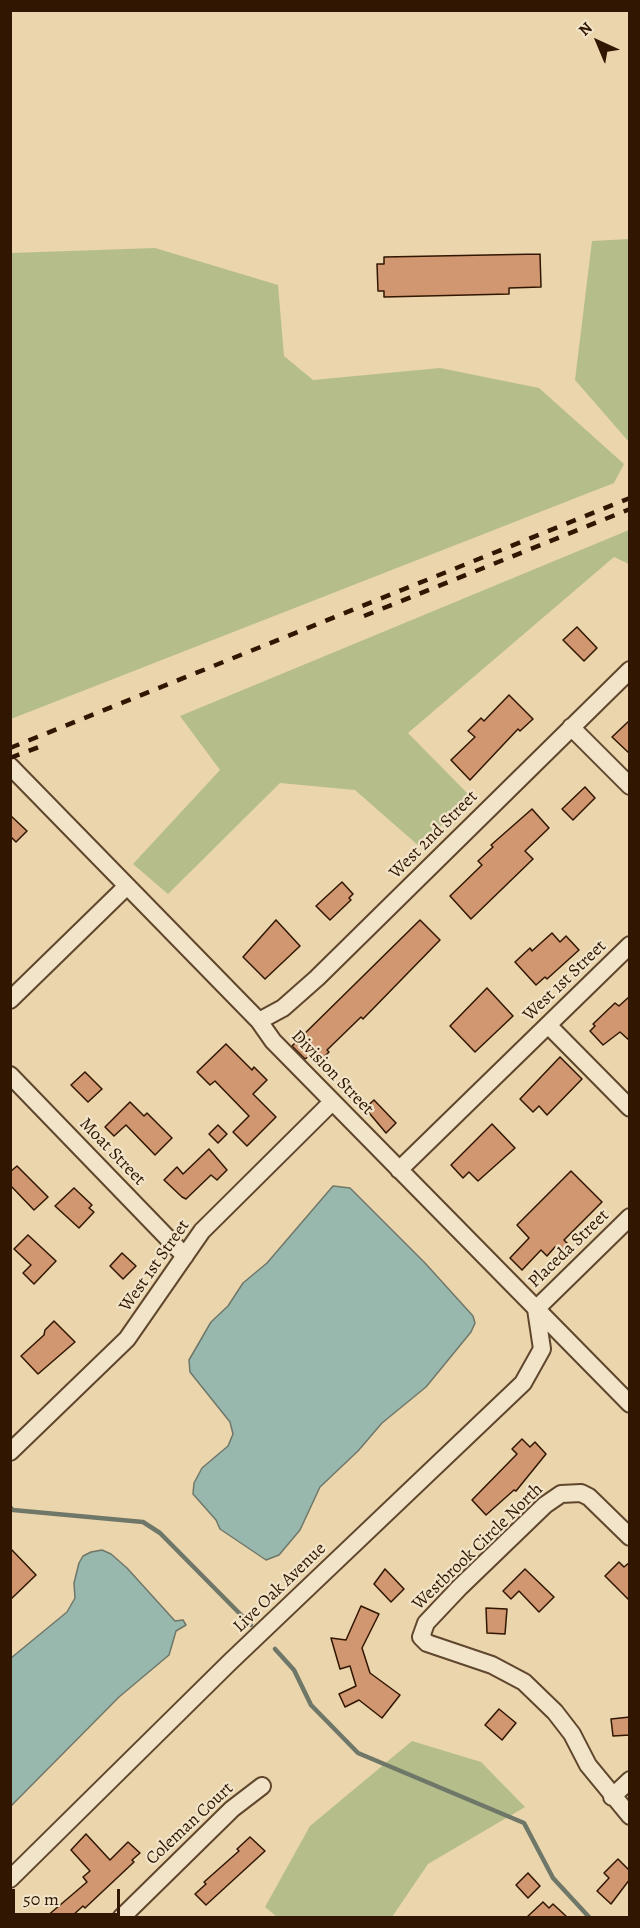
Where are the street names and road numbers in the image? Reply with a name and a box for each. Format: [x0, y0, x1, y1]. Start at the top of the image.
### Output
street label: West 2nd Street [385, 786, 483, 884]
street label: West 1st Street [519, 936, 611, 1026]
street label: Division Street [286, 1026, 378, 1120]
street label: Moat Street [74, 1114, 150, 1190]
street label: Placeda Street [524, 1205, 614, 1293]
street label: West 1st Street [115, 1216, 195, 1316]
street label: Westbrook Circle North [408, 1479, 548, 1615]
street label: Live Oak Avenue [229, 1538, 331, 1638]
street label: Coleman Court [142, 1778, 238, 1870]

